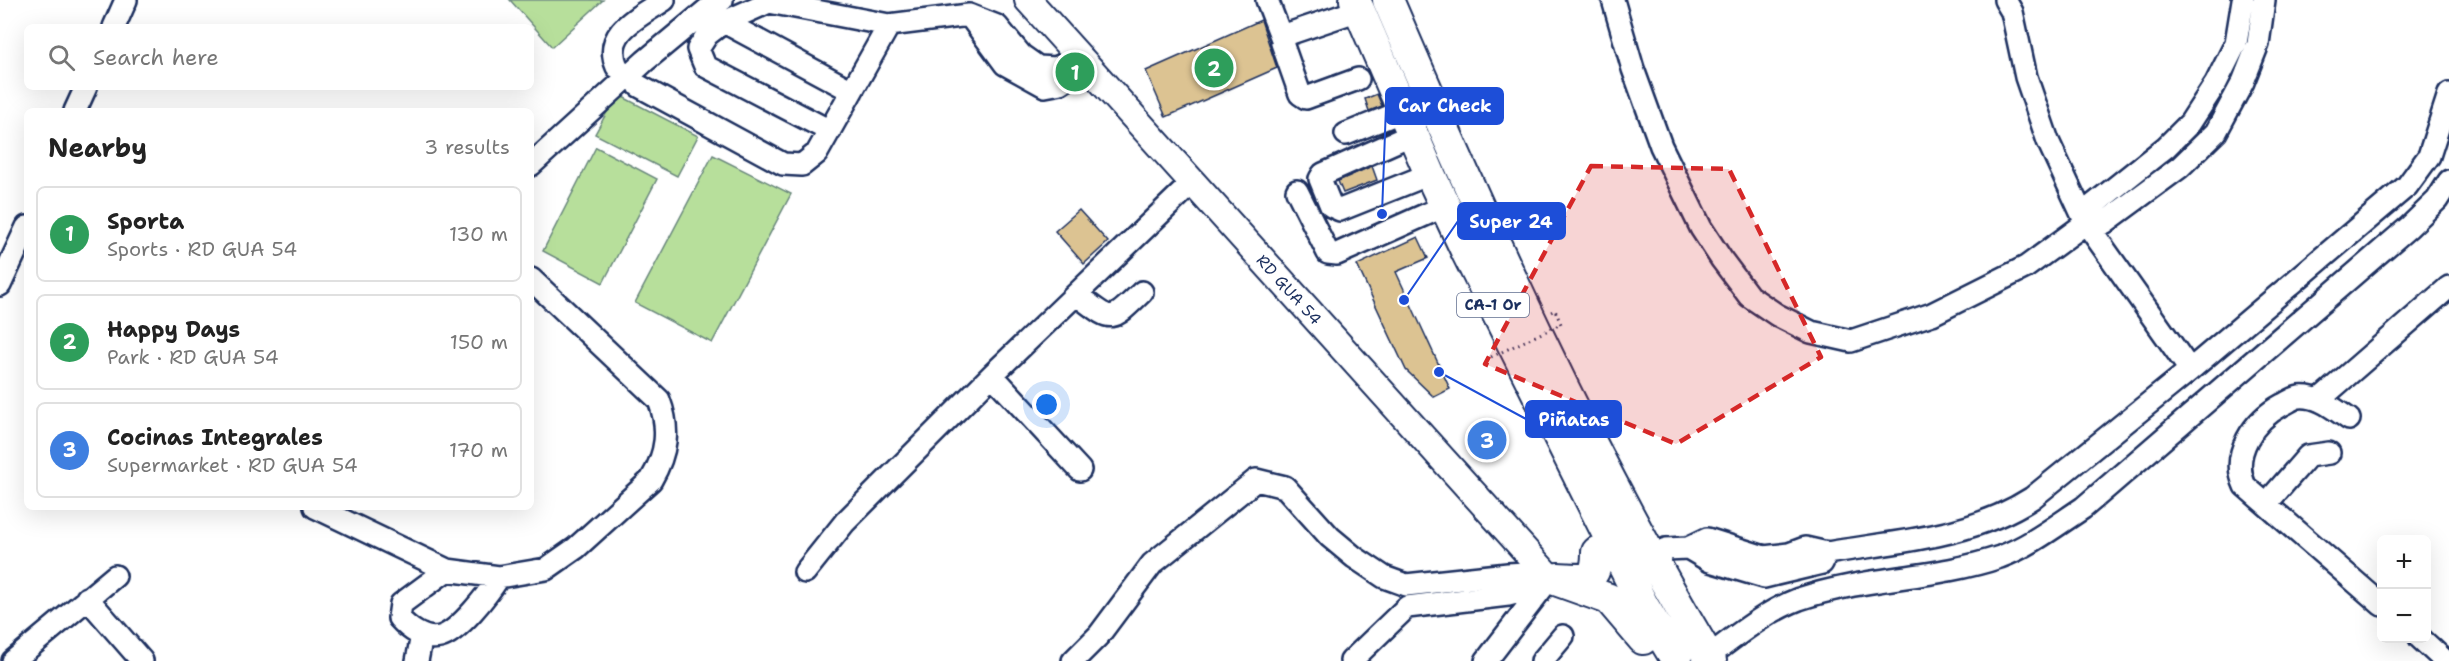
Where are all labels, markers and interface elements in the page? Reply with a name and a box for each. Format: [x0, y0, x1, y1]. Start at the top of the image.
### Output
search box [24, 24, 534, 90]
icon: search [45, 41, 78, 74]
text: Search here [93, 43, 219, 72]
pin: 2 [1194, 46, 1234, 90]
pin: 1 [1056, 50, 1094, 94]
callout: Car Check [1386, 88, 1503, 124]
text: Car Check [1398, 94, 1492, 118]
text: Nearby [48, 130, 147, 165]
text: 3 results [424, 134, 510, 160]
callout: Super 24 [1458, 203, 1565, 239]
text: Sporta [107, 207, 184, 236]
text: Super 24 [1469, 210, 1553, 234]
text: 1 [65, 221, 74, 247]
text: 130 m [449, 221, 508, 247]
text: Sports · RD GUA 54 [107, 236, 297, 262]
street label: RD GUA 54 [1252, 250, 1327, 329]
road number: CA-1 Or [1457, 293, 1529, 317]
text: Happy Days [107, 315, 240, 344]
text: 2 [63, 329, 77, 355]
text: 150 m [450, 329, 508, 355]
text: Park · RD GUA 54 [107, 344, 279, 370]
your location [1032, 390, 1061, 419]
callout: Piñatas [1526, 401, 1621, 437]
text: Piñatas [1539, 408, 1609, 432]
pin: 3 [1468, 418, 1506, 462]
text: Cocinas Integrales [107, 423, 323, 452]
text: 3 [63, 437, 77, 463]
text: 170 m [449, 437, 508, 463]
text: Supermarket · RD GUA 54 [107, 452, 358, 478]
map controls [2377, 535, 2431, 643]
button: + [2377, 535, 2431, 589]
button: − [2377, 589, 2431, 643]

